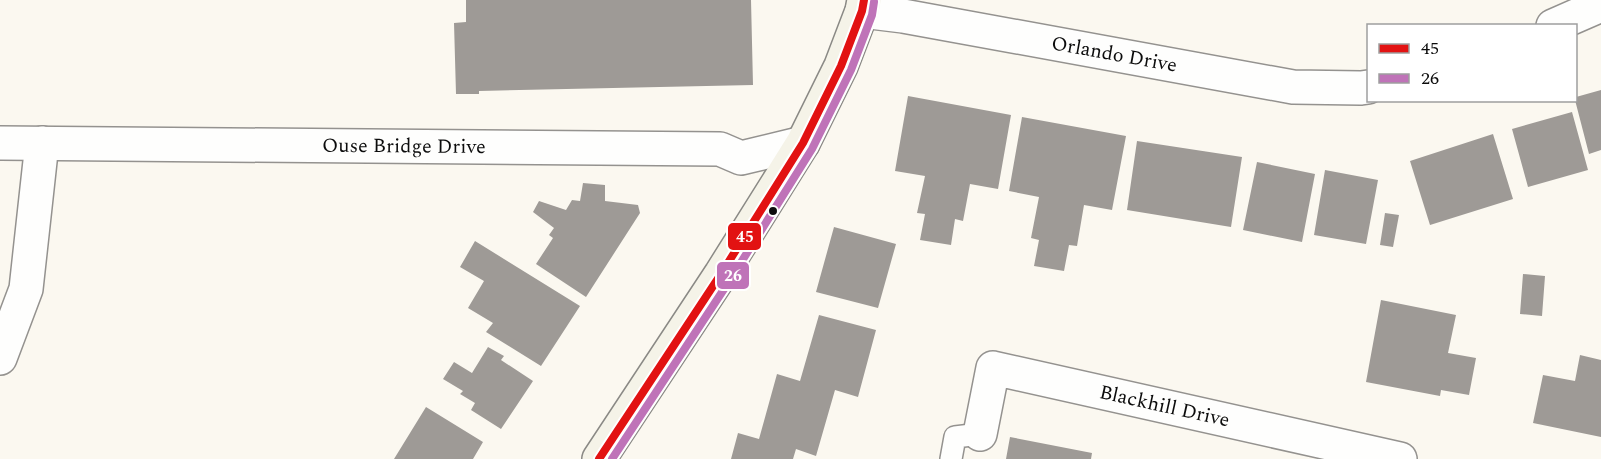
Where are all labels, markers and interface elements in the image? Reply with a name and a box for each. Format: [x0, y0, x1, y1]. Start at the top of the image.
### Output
legend [1367, 24, 1577, 102]
street label: Orlando Drive [1049, 28, 1180, 81]
text: 45 [1421, 35, 1439, 62]
text: 26 [1421, 65, 1439, 92]
street label: Ouse Bridge Drive [322, 131, 486, 162]
unlabelled marker [767, 205, 779, 217]
line badge: 45 [727, 222, 762, 251]
text: 45 [736, 225, 754, 249]
line badge: 26 [716, 261, 750, 290]
text: 26 [724, 264, 742, 288]
street label: Blackhill Drive [1096, 377, 1233, 435]

